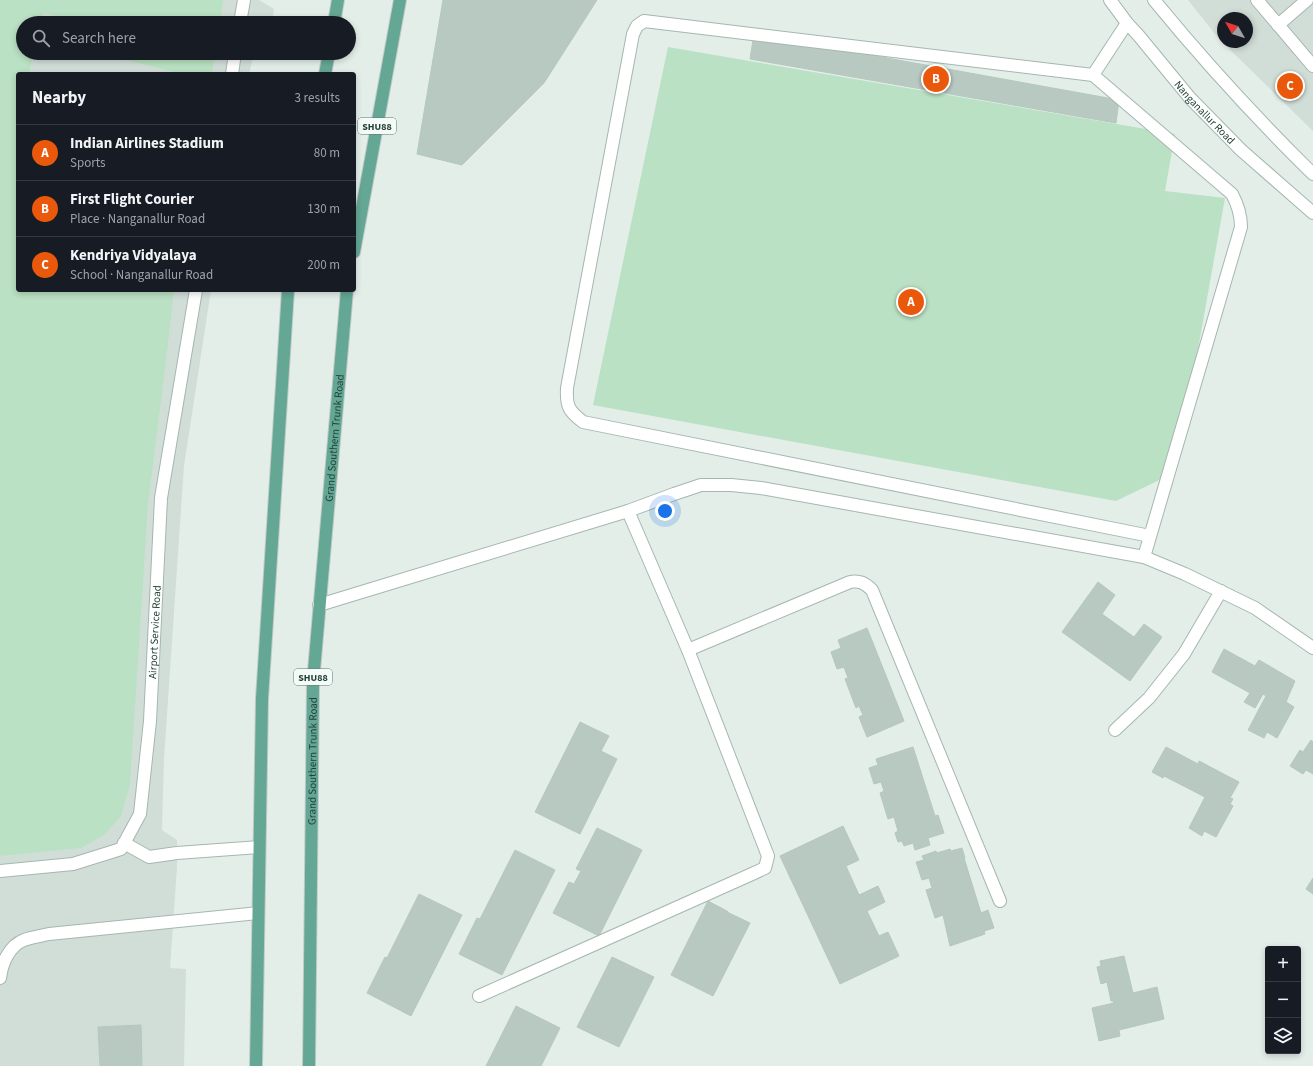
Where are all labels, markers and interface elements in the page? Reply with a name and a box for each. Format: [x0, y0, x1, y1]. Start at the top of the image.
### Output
north arrow [1217, 12, 1253, 48]
search box [16, 16, 356, 60]
icon: search [30, 27, 52, 49]
text: Search here [62, 28, 136, 49]
pin: B [923, 64, 949, 94]
pin: C [1277, 71, 1303, 101]
street label: Nanganallur Road [1171, 77, 1238, 148]
text: Nearby [32, 86, 86, 110]
text: 3 results [295, 89, 340, 107]
road number: SHU88 [358, 118, 396, 134]
text: Indian Airlines Stadium [70, 133, 224, 154]
text: A [41, 144, 49, 162]
text: 80 m [314, 144, 340, 162]
text: Sports [70, 154, 105, 172]
text: First Flight Courier [70, 189, 194, 210]
text: B [41, 200, 49, 218]
text: 130 m [307, 200, 340, 218]
text: Place · Nanganallur Road [70, 210, 205, 228]
text: Kendriya Vidyalaya [70, 245, 197, 266]
text: C [41, 256, 49, 274]
text: 200 m [307, 256, 340, 274]
text: School · Nanganallur Road [70, 266, 213, 284]
pin: A [898, 287, 924, 317]
street label: Grand Southern Trunk Road [322, 374, 348, 502]
your location [655, 501, 675, 521]
street label: Airport Service Road [145, 585, 165, 679]
road number: SHU88 [294, 669, 332, 685]
street label: Grand Southern Trunk Road [305, 697, 321, 825]
map controls [1265, 946, 1301, 1054]
button: + [1265, 946, 1301, 982]
button: − [1265, 982, 1301, 1018]
button: layers [1265, 1018, 1301, 1054]

